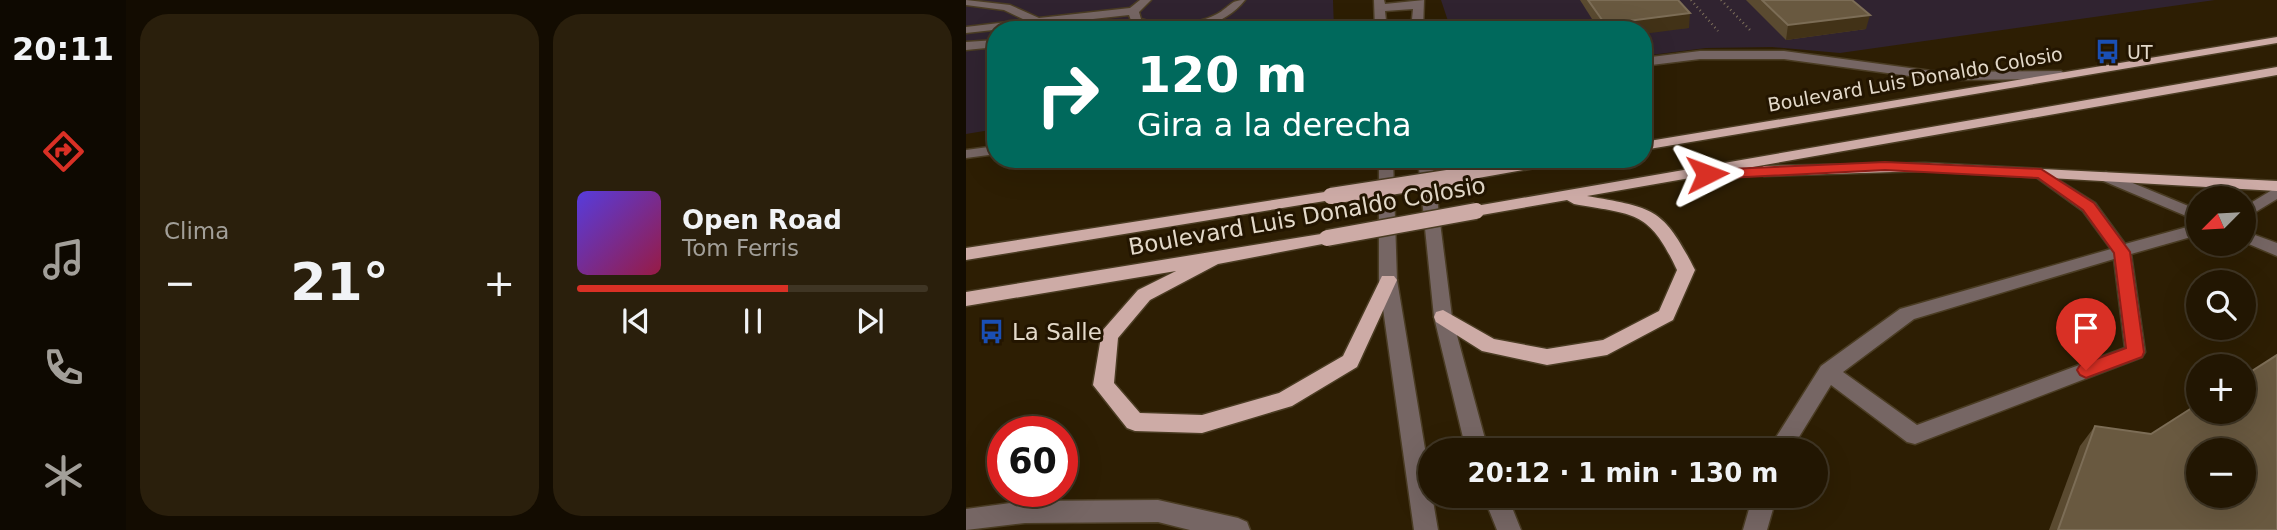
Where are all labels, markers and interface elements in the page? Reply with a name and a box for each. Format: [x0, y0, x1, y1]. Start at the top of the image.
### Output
text: 20:11 [12, 30, 114, 68]
bus stop icon: UT [2093, 38, 2121, 66]
place label: UT [2127, 41, 2153, 63]
street label: Boulevard Luis Donaldo Colosio [1766, 42, 2064, 116]
text: 120 m [1137, 47, 1307, 104]
icon: right [1022, 49, 1113, 140]
text: Gira a la derecha [1137, 106, 1412, 144]
icon: directions [39, 127, 88, 176]
position arrow [1670, 137, 1744, 211]
street label: Boulevard Luis Donaldo Colosio [1126, 172, 1488, 260]
north arrow [2186, 186, 2256, 256]
map controls [2186, 186, 2256, 508]
text: Open Road [682, 205, 842, 235]
text: Clima [164, 218, 229, 244]
icon: music [39, 235, 88, 284]
text: Tom Ferris [682, 235, 799, 261]
text: 21° [290, 252, 389, 312]
text: − [164, 261, 196, 305]
text: + [483, 261, 515, 305]
button: search [2186, 270, 2256, 340]
pin [2056, 298, 2116, 370]
icon: previous [617, 302, 655, 340]
icon: pause [734, 302, 772, 340]
icon: next [851, 302, 889, 340]
icon: arrive [2067, 309, 2105, 347]
bus stop icon: La Salle [978, 318, 1006, 346]
place label: La Salle [1012, 319, 1102, 345]
icon: phone [39, 343, 88, 392]
button: + [2186, 354, 2256, 424]
speed limit sign: 60 [987, 416, 1078, 507]
button: − [2186, 438, 2256, 508]
icon: climate [39, 451, 88, 500]
text: 20:12 · 1 min · 130 m [1468, 458, 1778, 488]

